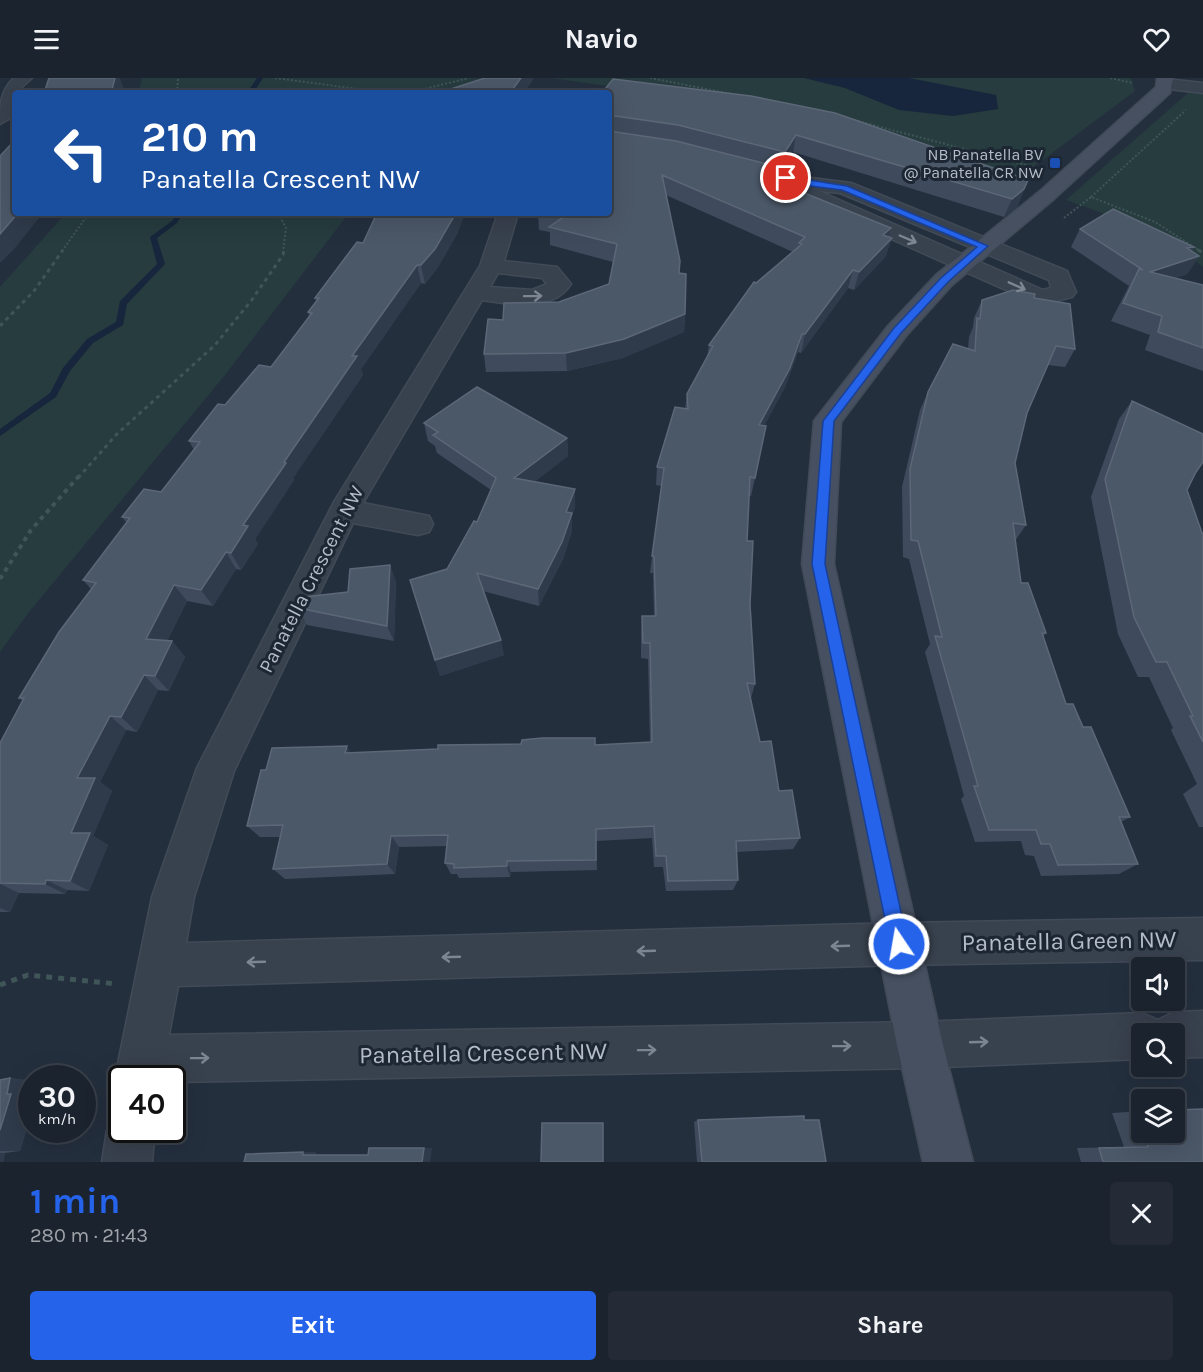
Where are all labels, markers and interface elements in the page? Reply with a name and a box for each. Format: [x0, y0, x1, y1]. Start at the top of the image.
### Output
icon: menu [30, 23, 63, 56]
text: Navio [565, 23, 638, 55]
icon: heart [1140, 23, 1173, 56]
text: 210 m [141, 112, 258, 162]
icon: left [42, 114, 120, 192]
place label: NB Panatella BV @ Panatella CR NW [904, 145, 1044, 182]
pin [760, 152, 811, 203]
marker: NB Panatella BV @ Panatella CR NW [1048, 156, 1062, 170]
icon: arrive [769, 161, 802, 194]
text: Panatella Crescent NW [141, 163, 420, 195]
one-way arrow [899, 233, 917, 245]
one-way arrow [1007, 281, 1025, 293]
one-way arrow [522, 290, 542, 302]
street label: Panatella Crescent NW [254, 482, 369, 677]
position arrow [867, 912, 931, 976]
street label: Panatella Green NW [961, 925, 1177, 957]
one-way arrow [831, 940, 851, 951]
one-way arrow [636, 946, 656, 957]
one-way arrow [441, 951, 461, 962]
one-way arrow [246, 957, 266, 968]
map controls [1131, 957, 1185, 1143]
button: sound [1131, 957, 1185, 1011]
button: search [1131, 1023, 1185, 1077]
street label: Panatella Crescent NW [359, 1037, 608, 1069]
one-way arrow [968, 1037, 988, 1048]
one-way arrow [831, 1040, 851, 1052]
one-way arrow [636, 1044, 656, 1055]
one-way arrow [189, 1052, 209, 1063]
speed limit sign: 40 [108, 1065, 186, 1143]
text: 30 [38, 1079, 76, 1115]
button: layers [1131, 1089, 1185, 1143]
text: km/h [38, 1110, 76, 1128]
text: 1 min [30, 1180, 120, 1222]
button: close [1110, 1182, 1173, 1245]
text: 280 m · 21:43 [30, 1224, 148, 1247]
button: Exit [30, 1291, 596, 1360]
button: Share [608, 1291, 1173, 1360]

